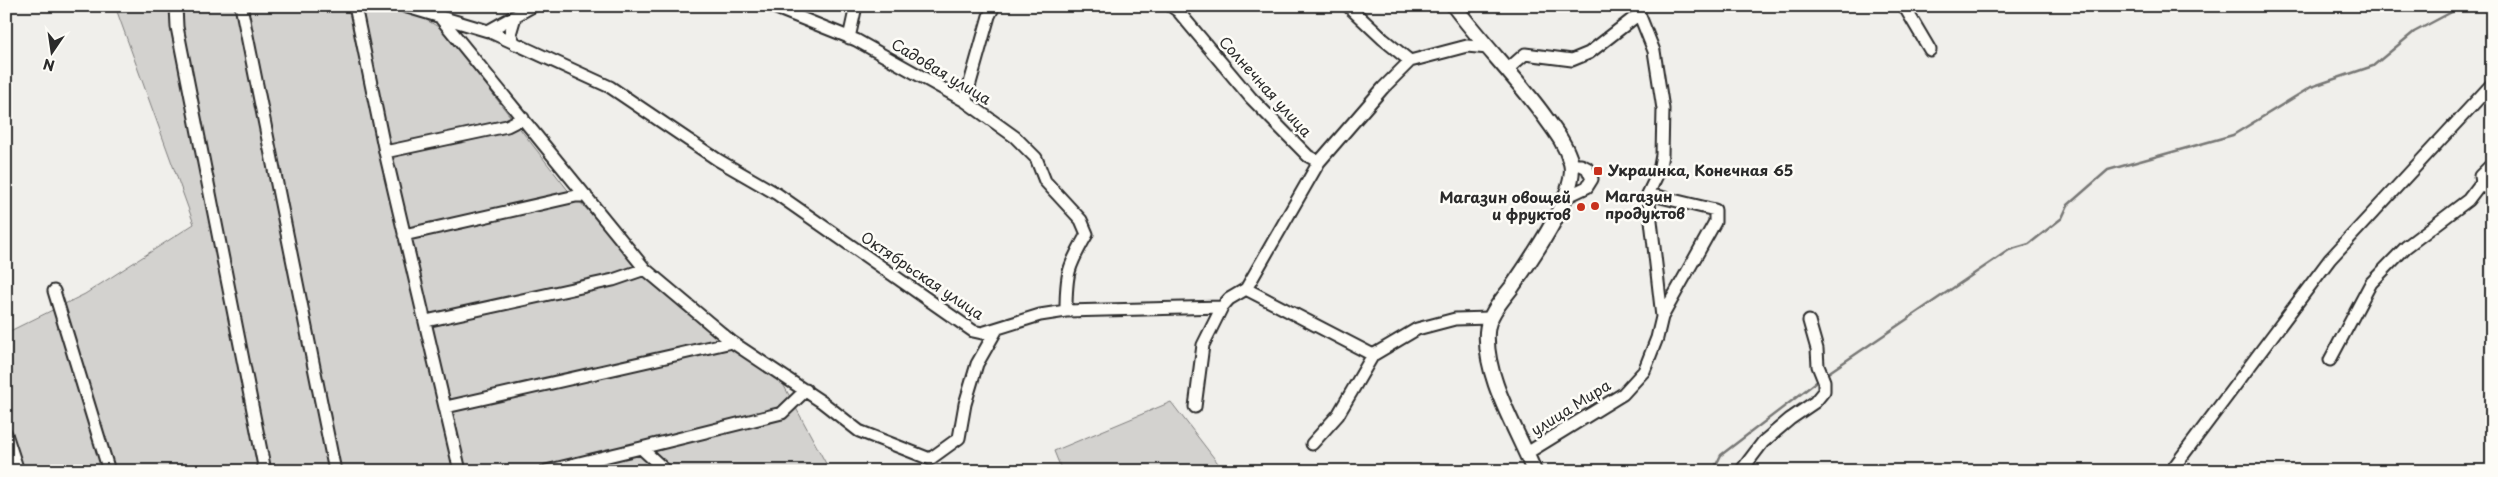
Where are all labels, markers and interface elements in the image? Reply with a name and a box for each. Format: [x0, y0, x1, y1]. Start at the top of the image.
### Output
north arrow [28, 28, 78, 78]
street label: Солнечная улица [1214, 30, 1318, 142]
street label: Садовая улица [887, 32, 997, 110]
text: N [41, 54, 57, 77]
place label: Украинка, Конечная 65 [1607, 158, 1794, 181]
marker: Украинка, Конечная 65 [1592, 165, 1604, 177]
place label: Магазин продуктов [1605, 184, 1685, 224]
place label: Магазин овощей и фруктов [1440, 185, 1571, 225]
marker: Магазин продуктов [1589, 200, 1601, 212]
marker: Магазин овощей и фруктов [1575, 201, 1587, 213]
street label: Октябрьская улица [857, 225, 990, 325]
street label: улица Мира [1526, 373, 1615, 440]

